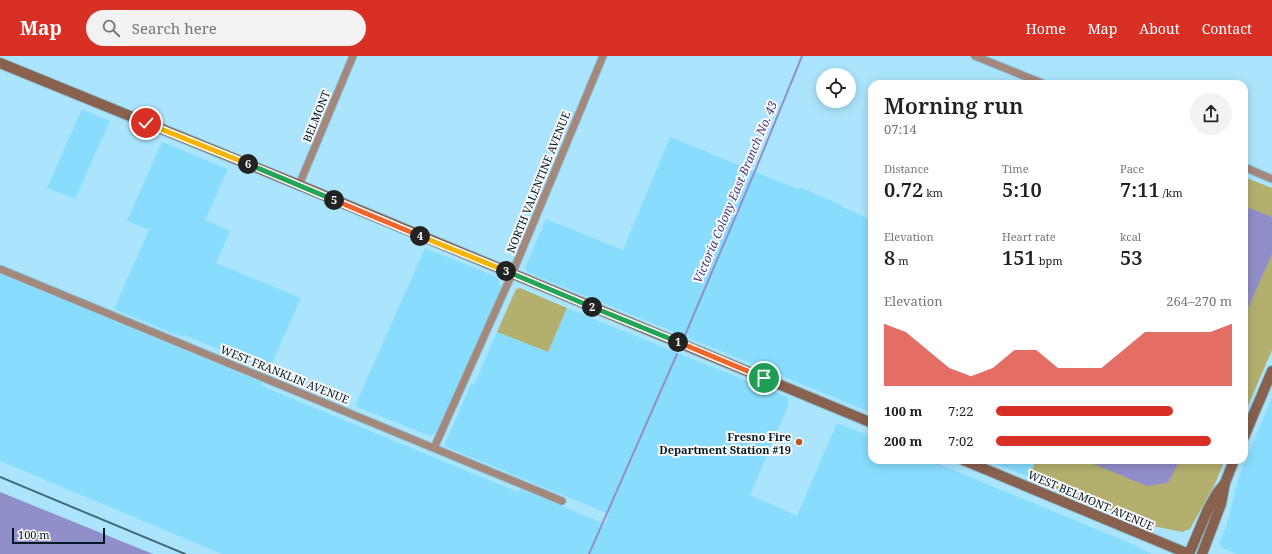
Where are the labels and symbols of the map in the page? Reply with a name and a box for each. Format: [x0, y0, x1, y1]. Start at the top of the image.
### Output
street label: BELMONT [299, 88, 333, 144]
water label: Victoria Colony East Branch No. 43 [689, 98, 781, 286]
pin [129, 106, 163, 140]
street label: NORTH VALENTINE AVENUE [503, 109, 573, 255]
pin: 6 [238, 154, 258, 174]
pin: 5 [324, 190, 344, 210]
pin: 4 [410, 226, 430, 246]
pin: 3 [496, 261, 516, 281]
pin: 2 [582, 297, 602, 317]
pin: 1 [668, 332, 688, 352]
street label: WEST FRANKLIN AVENUE [218, 341, 352, 407]
pin [747, 361, 781, 395]
place label: Fresno Fire Department Station #19 [659, 429, 791, 457]
marker: Fresno Fire Department Station #19 [794, 437, 804, 447]
street label: WEST BELMONT AVENUE [1026, 467, 1156, 533]
scale bar [12, 526, 105, 545]

